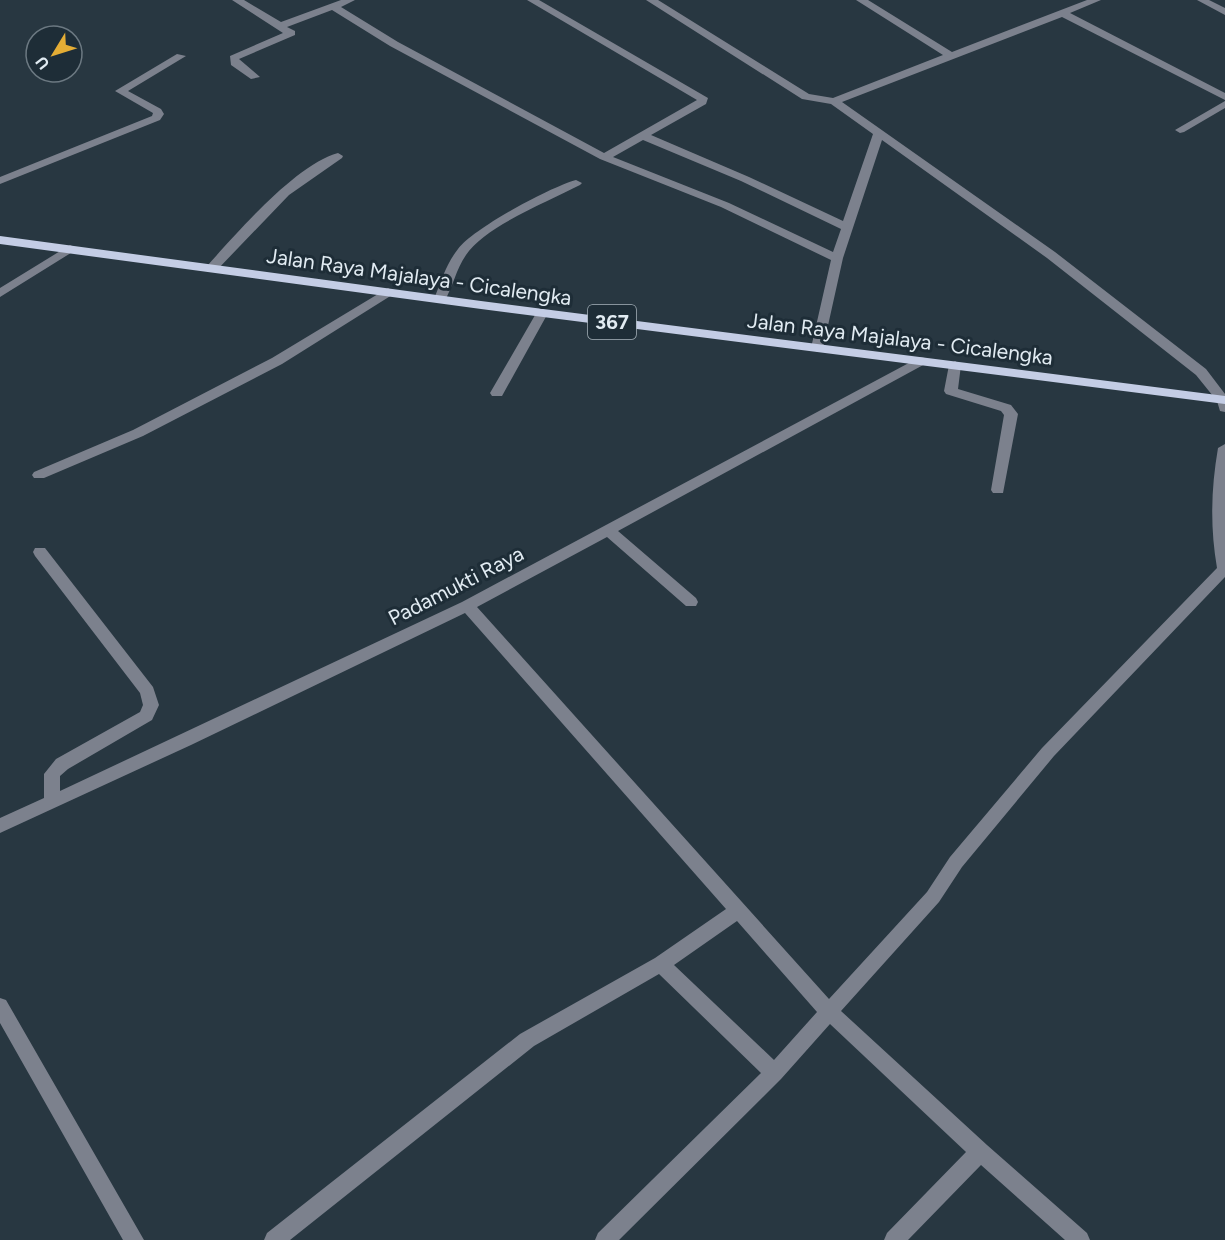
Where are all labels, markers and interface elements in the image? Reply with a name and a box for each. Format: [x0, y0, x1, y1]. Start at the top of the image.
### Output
north arrow [24, 24, 84, 84]
text: U [32, 53, 54, 73]
street label: Jalan Raya Majalaya - Cicalengka [265, 243, 573, 310]
road number: 367 [588, 305, 636, 339]
street label: Jalan Raya Majalaya - Cicalengka [746, 307, 1054, 370]
street label: Padamukti Raya [384, 541, 528, 630]

